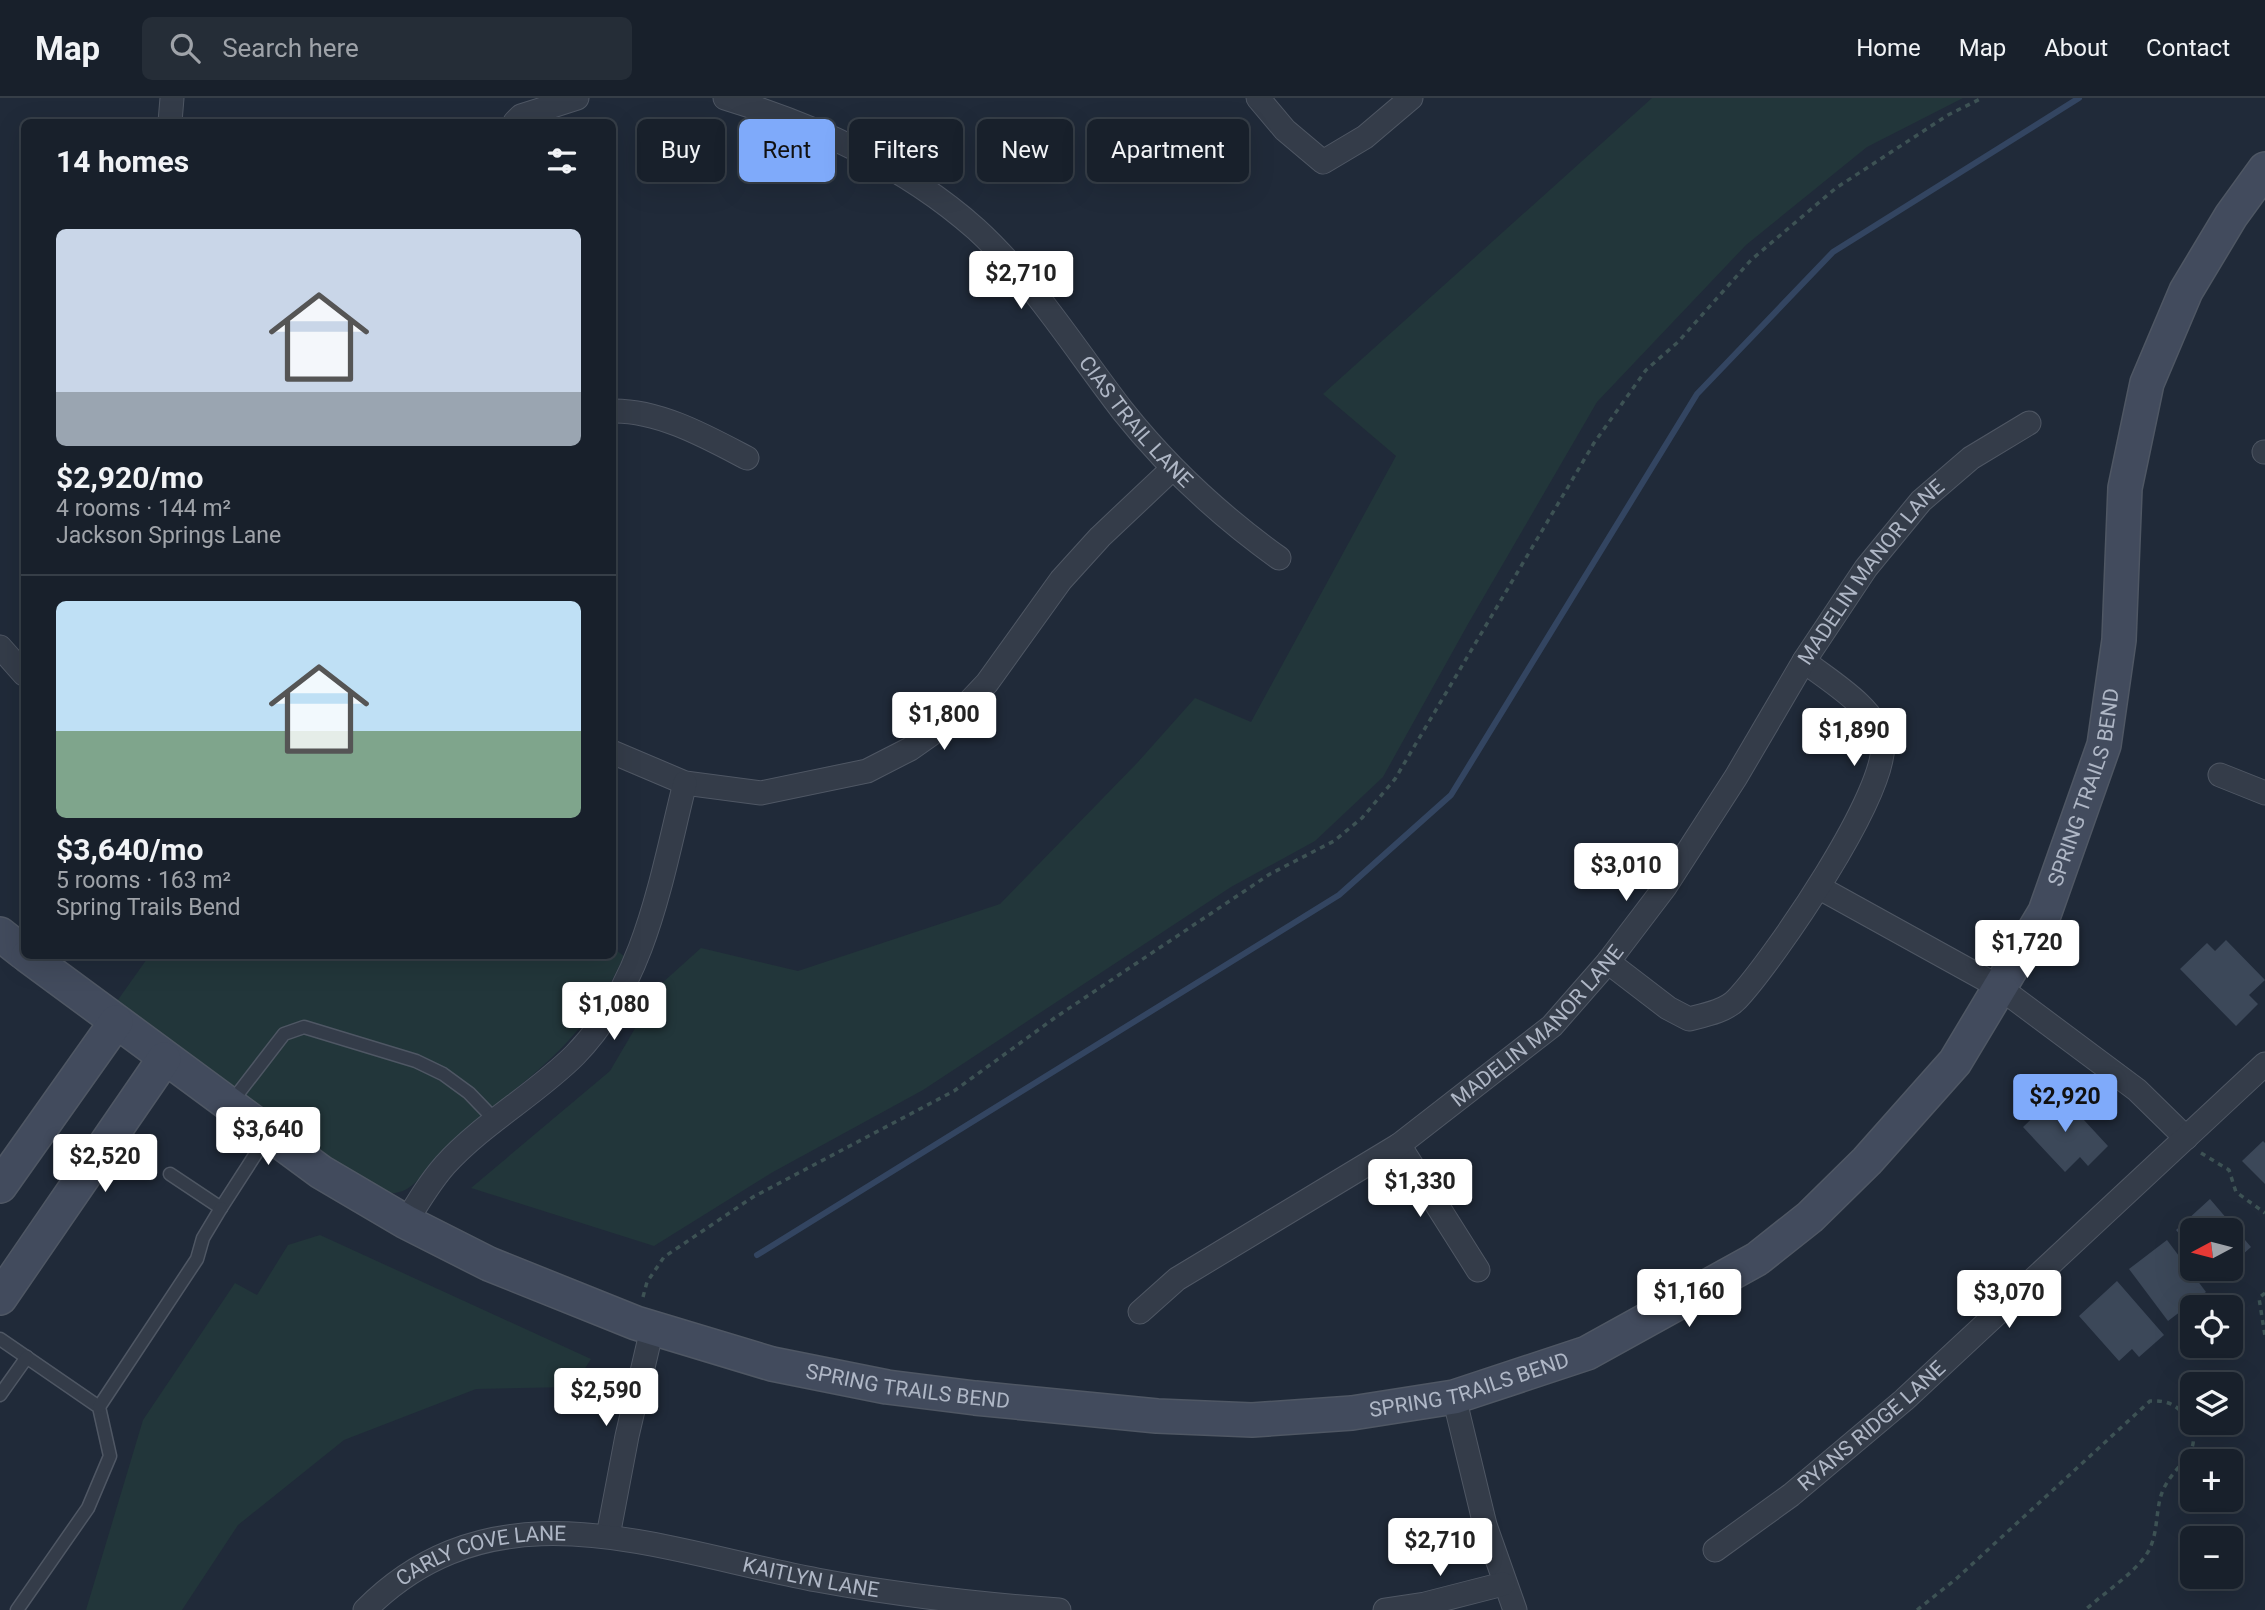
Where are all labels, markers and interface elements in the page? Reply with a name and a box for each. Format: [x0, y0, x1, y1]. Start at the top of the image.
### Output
search box [142, 17, 632, 80]
text: Map [35, 29, 100, 68]
icon: search [166, 29, 204, 67]
text: Search here [222, 33, 359, 63]
text: Home [1856, 34, 1921, 62]
text: Map [1959, 34, 2006, 62]
text: About [2044, 34, 2108, 62]
text: Contact [2146, 34, 2230, 62]
chip: Buy [637, 119, 725, 182]
chip: Rent [739, 119, 835, 182]
chip: Filters [849, 119, 963, 182]
chip: New [977, 119, 1073, 182]
chip: Apartment [1087, 119, 1249, 182]
icon: filters [543, 142, 581, 180]
text: 14 homes [56, 144, 189, 179]
pin: $2,710 [964, 252, 1078, 311]
text: $2,710 [985, 260, 1057, 287]
icon: home [256, 274, 382, 400]
street label: CIAS TRAIL LANE [1074, 351, 1198, 492]
text: $2,920/mo [56, 460, 204, 495]
street label: MADELIN MANOR LANE [1793, 474, 1949, 669]
text: 4 rooms · 144 m² [56, 495, 231, 522]
text: Jackson Springs Lane [56, 522, 281, 549]
icon: home [256, 646, 382, 772]
street label: SPRING TRAILS BEND [2043, 687, 2124, 889]
pin: $1,800 [887, 692, 1001, 752]
text: $1,800 [908, 701, 980, 728]
pin: $1,890 [1797, 708, 1911, 768]
text: $1,890 [1818, 717, 1890, 744]
text: $3,640/mo [56, 832, 204, 867]
pin: $3,010 [1569, 844, 1683, 903]
text: $3,010 [1590, 852, 1662, 879]
text: 5 rooms · 163 m² [56, 867, 231, 894]
text: Spring Trails Bend [56, 894, 241, 921]
pin: $1,720 [1970, 920, 2084, 980]
text: $1,720 [1991, 929, 2063, 956]
street label: MADELIN MANOR LANE [1447, 940, 1628, 1112]
pin: $1,080 [557, 982, 671, 1042]
text: $1,080 [578, 991, 650, 1018]
pin: $2,920 [2008, 1074, 2122, 1134]
text: $2,920 [2029, 1083, 2101, 1110]
pin: $3,640 [211, 1108, 325, 1167]
text: $3,640 [232, 1116, 304, 1143]
pin: $2,520 [48, 1134, 162, 1194]
text: $2,520 [69, 1143, 141, 1170]
pin: $1,330 [1363, 1160, 1477, 1219]
text: $1,330 [1384, 1168, 1456, 1195]
north arrow [2180, 1218, 2244, 1281]
map controls [2180, 1218, 2243, 1589]
pin: $1,160 [1632, 1270, 1746, 1329]
pin: $3,070 [1952, 1270, 2066, 1330]
text: $1,160 [1653, 1278, 1725, 1305]
text: $3,070 [1973, 1279, 2045, 1306]
button: locate [2180, 1295, 2243, 1358]
street label: SPRING TRAILS BEND [1368, 1348, 1572, 1422]
street label: RYANS RIDGE LANE [1793, 1356, 1950, 1496]
street label: SPRING TRAILS BEND [804, 1359, 1011, 1413]
pin: $2,590 [549, 1368, 663, 1428]
button: layers [2180, 1372, 2243, 1435]
text: $2,590 [570, 1377, 642, 1404]
button: + [2180, 1449, 2243, 1512]
pin: $2,710 [1383, 1518, 1497, 1578]
street label: CARLY COVE LANE [392, 1522, 566, 1591]
button: − [2180, 1526, 2243, 1589]
text: $2,710 [1404, 1527, 1476, 1554]
street label: KAITLYN LANE [740, 1552, 881, 1602]

